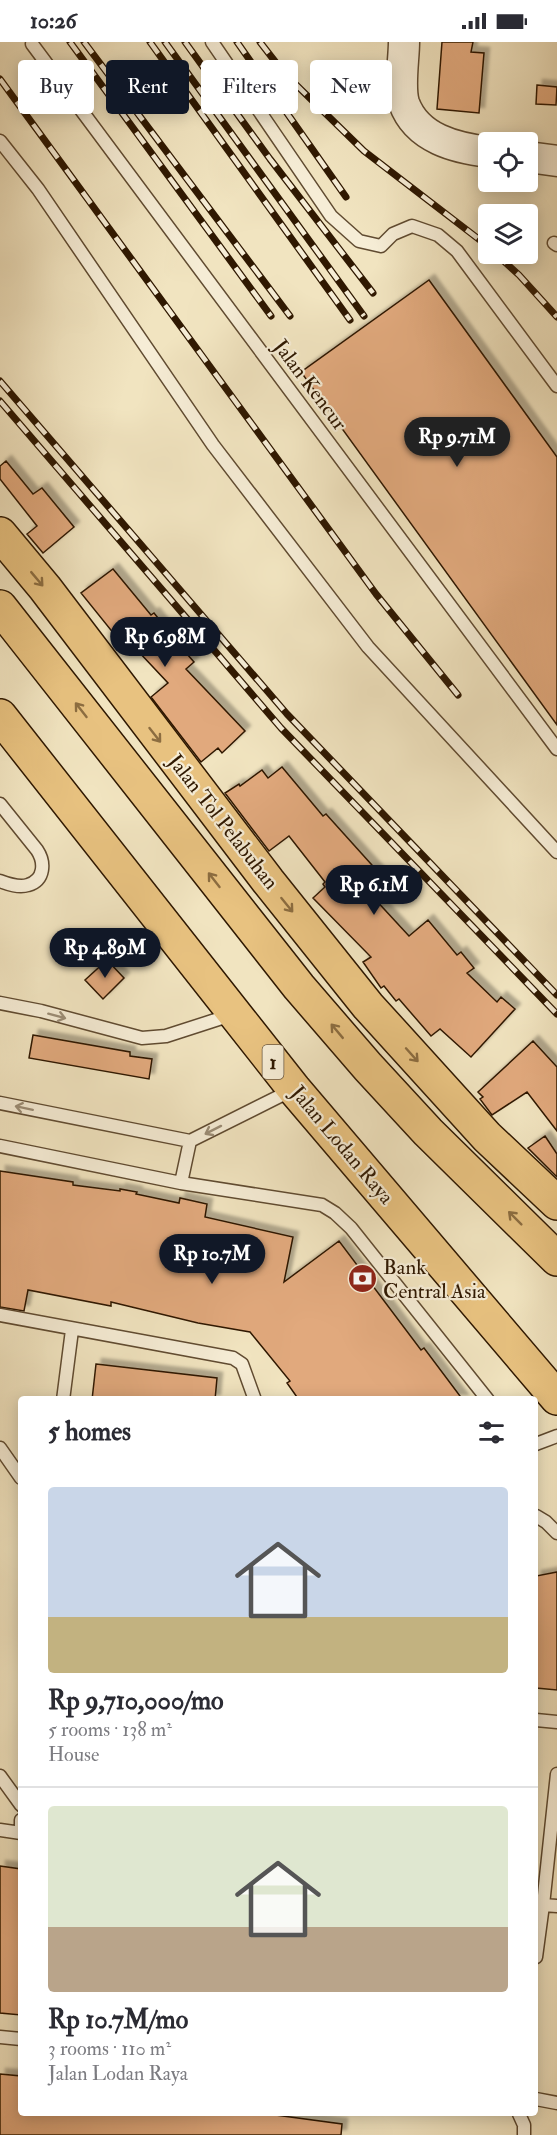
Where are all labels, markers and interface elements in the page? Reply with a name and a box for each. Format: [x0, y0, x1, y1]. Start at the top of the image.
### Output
text: 10:26 [30, 7, 77, 35]
chip: Buy [18, 60, 94, 114]
chip: Rent [106, 60, 189, 114]
chip: Filters [201, 60, 298, 114]
chip: New [310, 60, 392, 114]
map controls [478, 132, 538, 264]
button: locate [478, 132, 538, 192]
button: layers [478, 204, 538, 264]
street label: Jalan Kencur [266, 333, 353, 436]
pin: Rp 9.71M [395, 417, 519, 468]
text: Rp 9.71M [418, 424, 496, 449]
one-way arrow [31, 571, 44, 587]
pin: Rp 6.98M [103, 617, 227, 668]
text: Rp 6.98M [124, 624, 206, 649]
one-way arrow [75, 702, 88, 718]
one-way arrow [149, 726, 162, 742]
street label: Jalan Tol Pelabuhan [161, 748, 284, 895]
pin: Rp 6.1M [319, 865, 429, 916]
one-way arrow [208, 872, 221, 888]
text: Rp 6.1M [339, 872, 409, 897]
one-way arrow [281, 897, 294, 913]
pin: Rp 4.89M [43, 928, 167, 979]
text: Rp 4.89M [64, 935, 146, 960]
one-way arrow [47, 1010, 66, 1022]
one-way arrow [331, 1023, 344, 1039]
road number: 1 [262, 1045, 284, 1079]
one-way arrow [405, 1047, 419, 1062]
street label: Jalan Lodan Raya [284, 1079, 400, 1210]
one-way arrow [15, 1101, 34, 1113]
one-way arrow [204, 1124, 222, 1136]
one-way arrow [507, 1211, 522, 1225]
pin: Rp 10.7M [150, 1234, 274, 1285]
text: Rp 10.7M [173, 1241, 251, 1266]
place label: Bank Central Asia [383, 1254, 486, 1305]
bank icon: Bank Central Asia [346, 1263, 378, 1295]
text: 5 homes [48, 1416, 131, 1448]
icon: filters [475, 1416, 508, 1449]
icon: home [224, 1526, 332, 1634]
text: Rp 9,710,000/mo [48, 1685, 224, 1717]
text: 5 rooms · 138 m² [48, 1717, 172, 1742]
text: House [48, 1742, 99, 1767]
icon: home [224, 1845, 332, 1953]
text: Rp 10.7M/mo [48, 2004, 188, 2036]
text: 3 rooms · 110 m² [48, 2036, 171, 2061]
text: Jalan Lodan Raya [48, 2061, 188, 2086]

